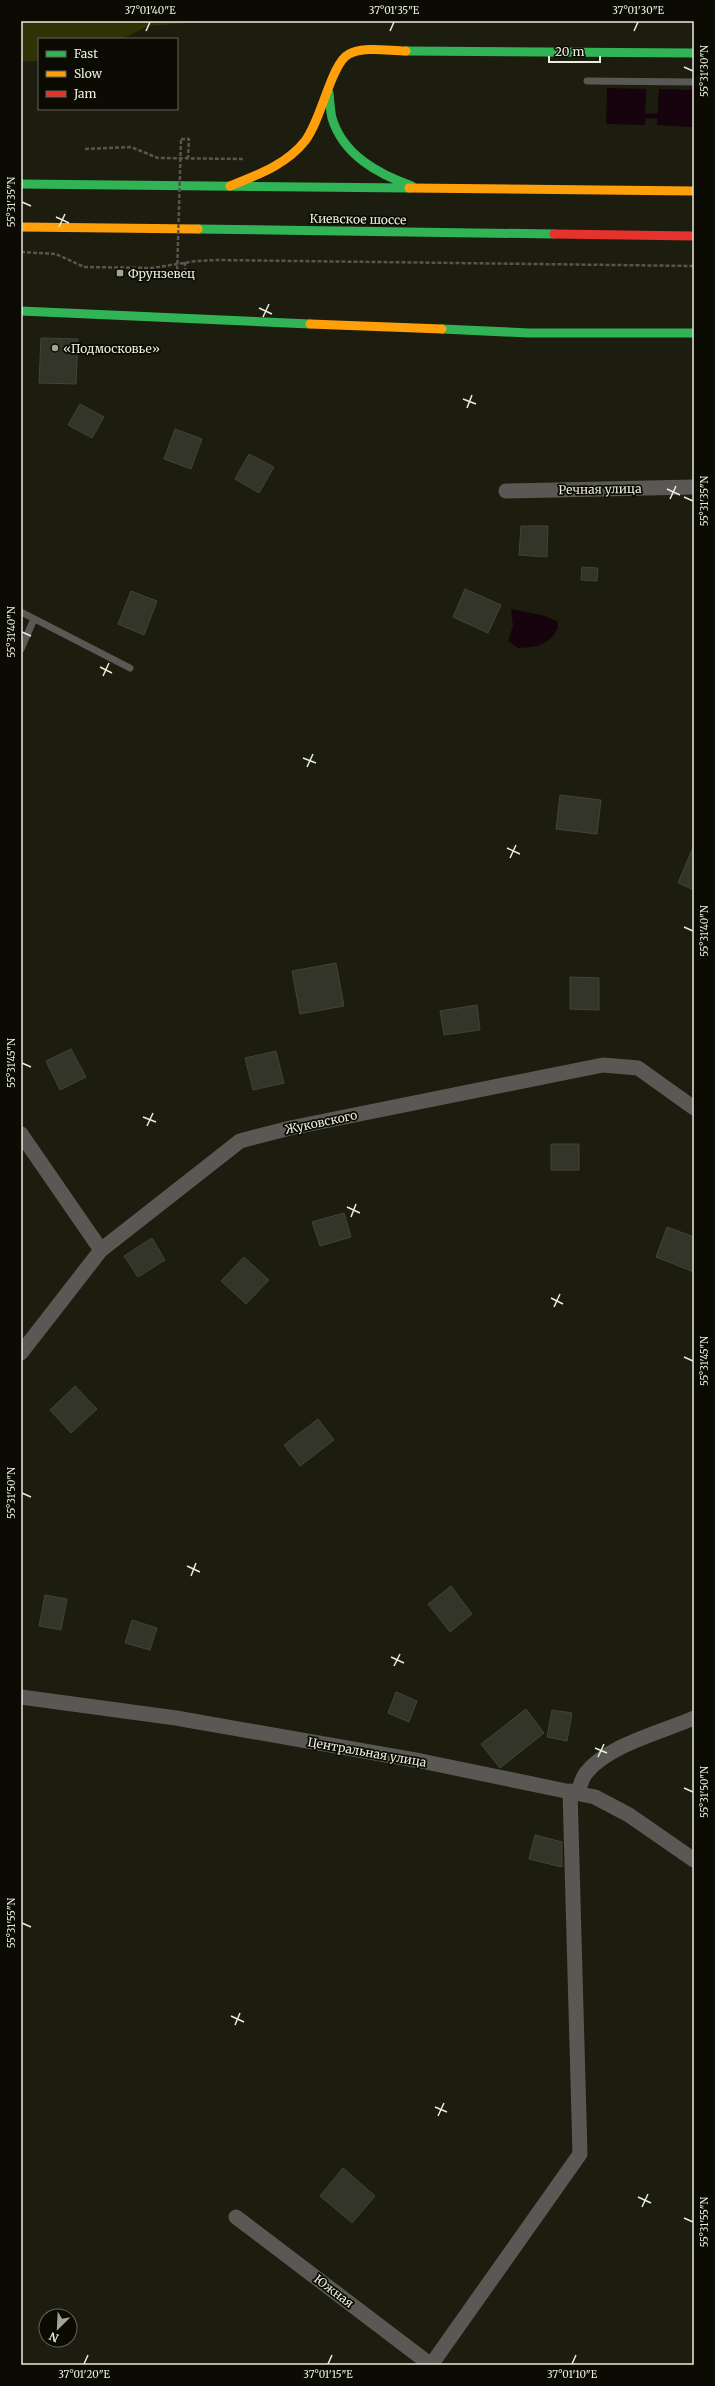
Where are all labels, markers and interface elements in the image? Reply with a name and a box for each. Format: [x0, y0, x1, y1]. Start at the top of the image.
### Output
text: 37°01'40"E [125, 4, 176, 17]
text: 37°01'35"E [369, 4, 420, 17]
text: 37°01'30"E [612, 4, 664, 17]
legend [38, 38, 178, 110]
scale bar [549, 38, 600, 64]
text: 20 m [555, 44, 584, 59]
text: 55°31'30"N [698, 45, 711, 97]
text: Fast [74, 46, 98, 61]
text: Slow [74, 66, 103, 81]
text: Jam [73, 86, 97, 101]
text: 55°31'35"N [5, 176, 18, 227]
street label: Киевское шоссе [309, 211, 407, 227]
place label: Фрунзевец [128, 266, 195, 281]
marker: Фрунзевец [115, 268, 125, 278]
place label: «Подмосковье» [63, 341, 160, 356]
marker: «Подмосковье» [50, 343, 60, 353]
text: 55°31'35"N [698, 475, 711, 526]
street label: Речная улица [558, 481, 642, 497]
text: 55°31'40"N [5, 606, 18, 658]
text: 55°31'40"N [698, 905, 711, 957]
text: 55°31'45"N [5, 1038, 18, 1088]
street label: Жуковского [283, 1107, 359, 1137]
text: 55°31'45"N [698, 1336, 711, 1386]
text: 55°31'50"N [5, 1467, 18, 1519]
street label: Центральная улица [306, 1734, 428, 1770]
text: 55°31'50"N [698, 1766, 711, 1818]
text: 55°31'55"N [5, 1897, 18, 1948]
text: 55°31'55"N [698, 2196, 711, 2247]
street label: Южная [311, 2271, 357, 2311]
north arrow [38, 2308, 78, 2348]
text: N [47, 2329, 61, 2345]
text: 37°01'20"E [58, 2368, 110, 2381]
text: 37°01'15"E [303, 2368, 353, 2381]
text: 37°01'10"E [547, 2368, 598, 2381]

